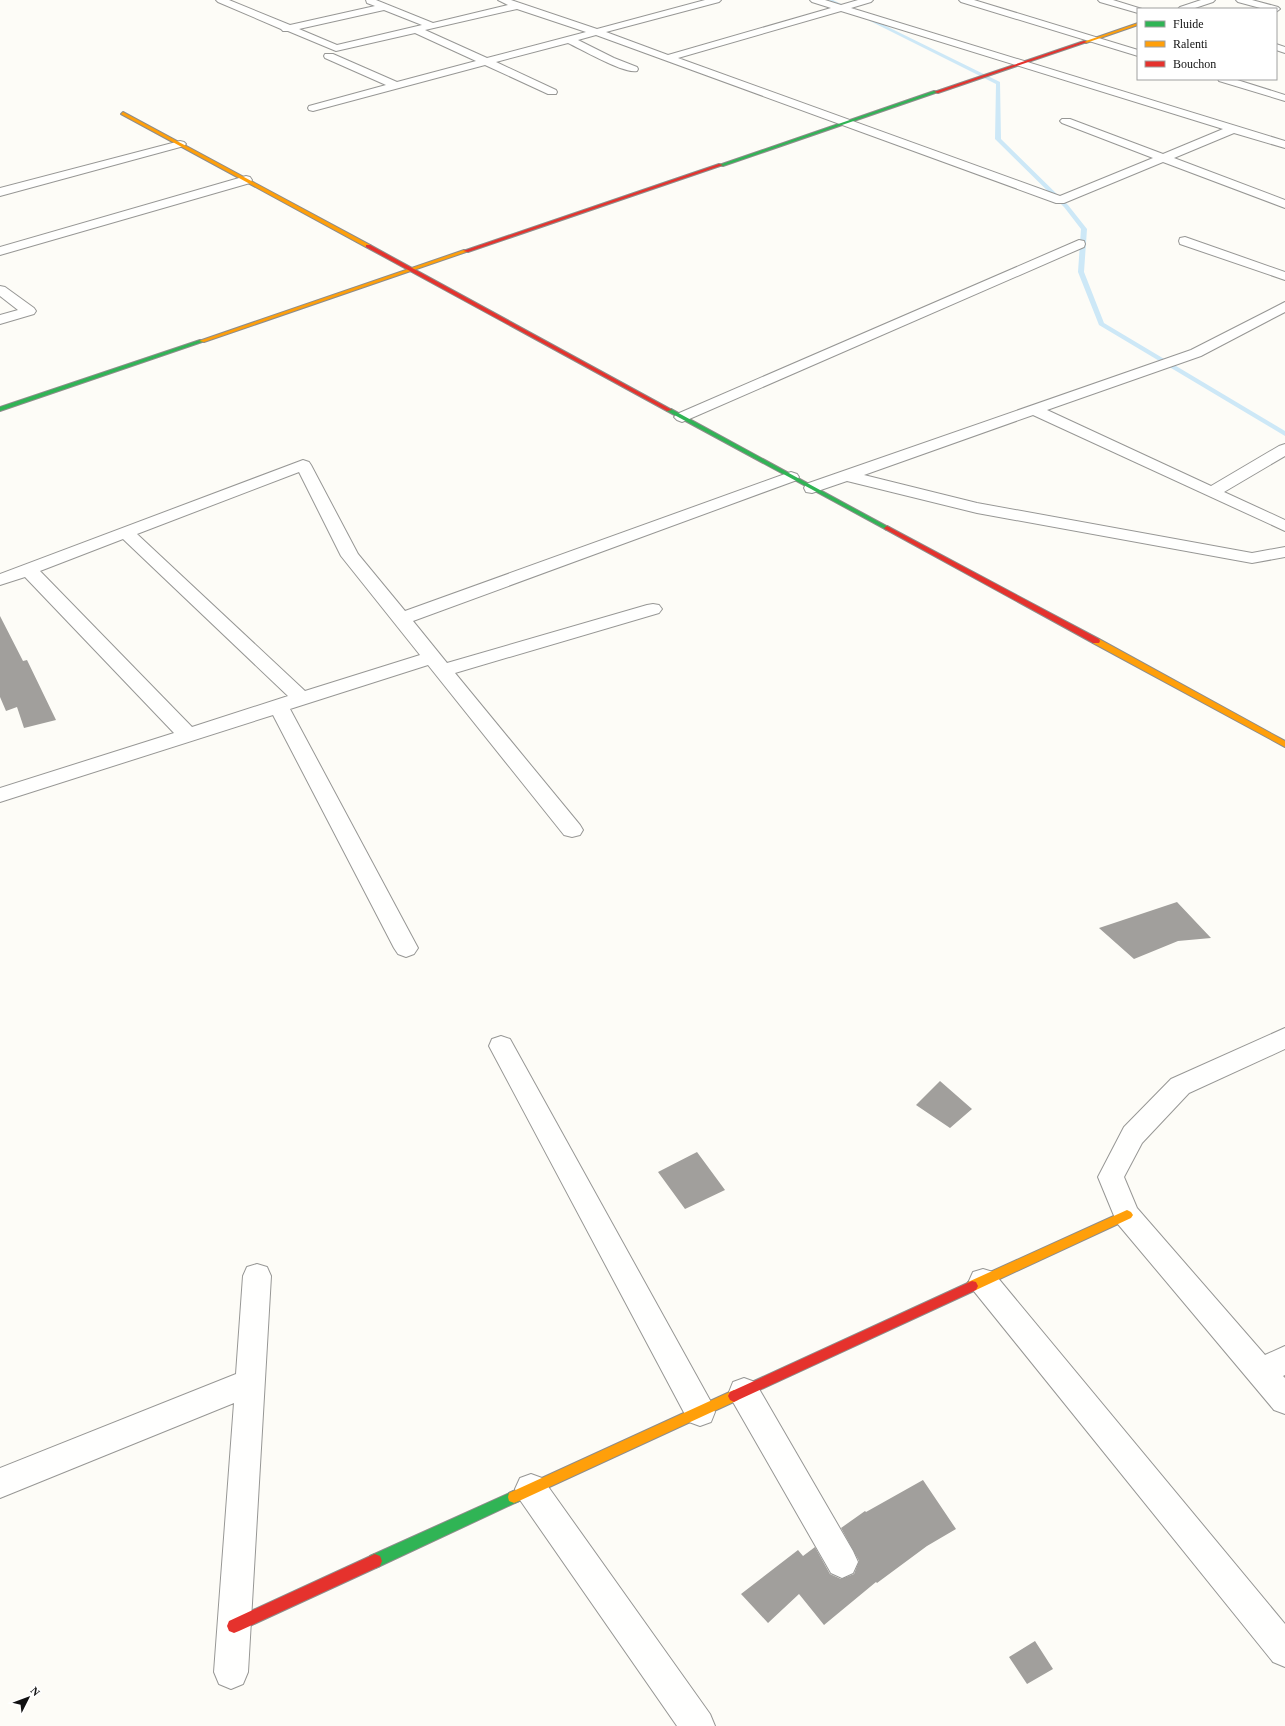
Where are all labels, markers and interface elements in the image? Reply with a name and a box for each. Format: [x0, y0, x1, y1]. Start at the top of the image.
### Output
legend [1137, 8, 1277, 80]
text: Fluide [1173, 17, 1204, 31]
text: Ralenti [1173, 37, 1208, 51]
text: Bouchon [1173, 57, 1216, 71]
north arrow [8, 1678, 48, 1718]
text: N [28, 1684, 43, 1698]

